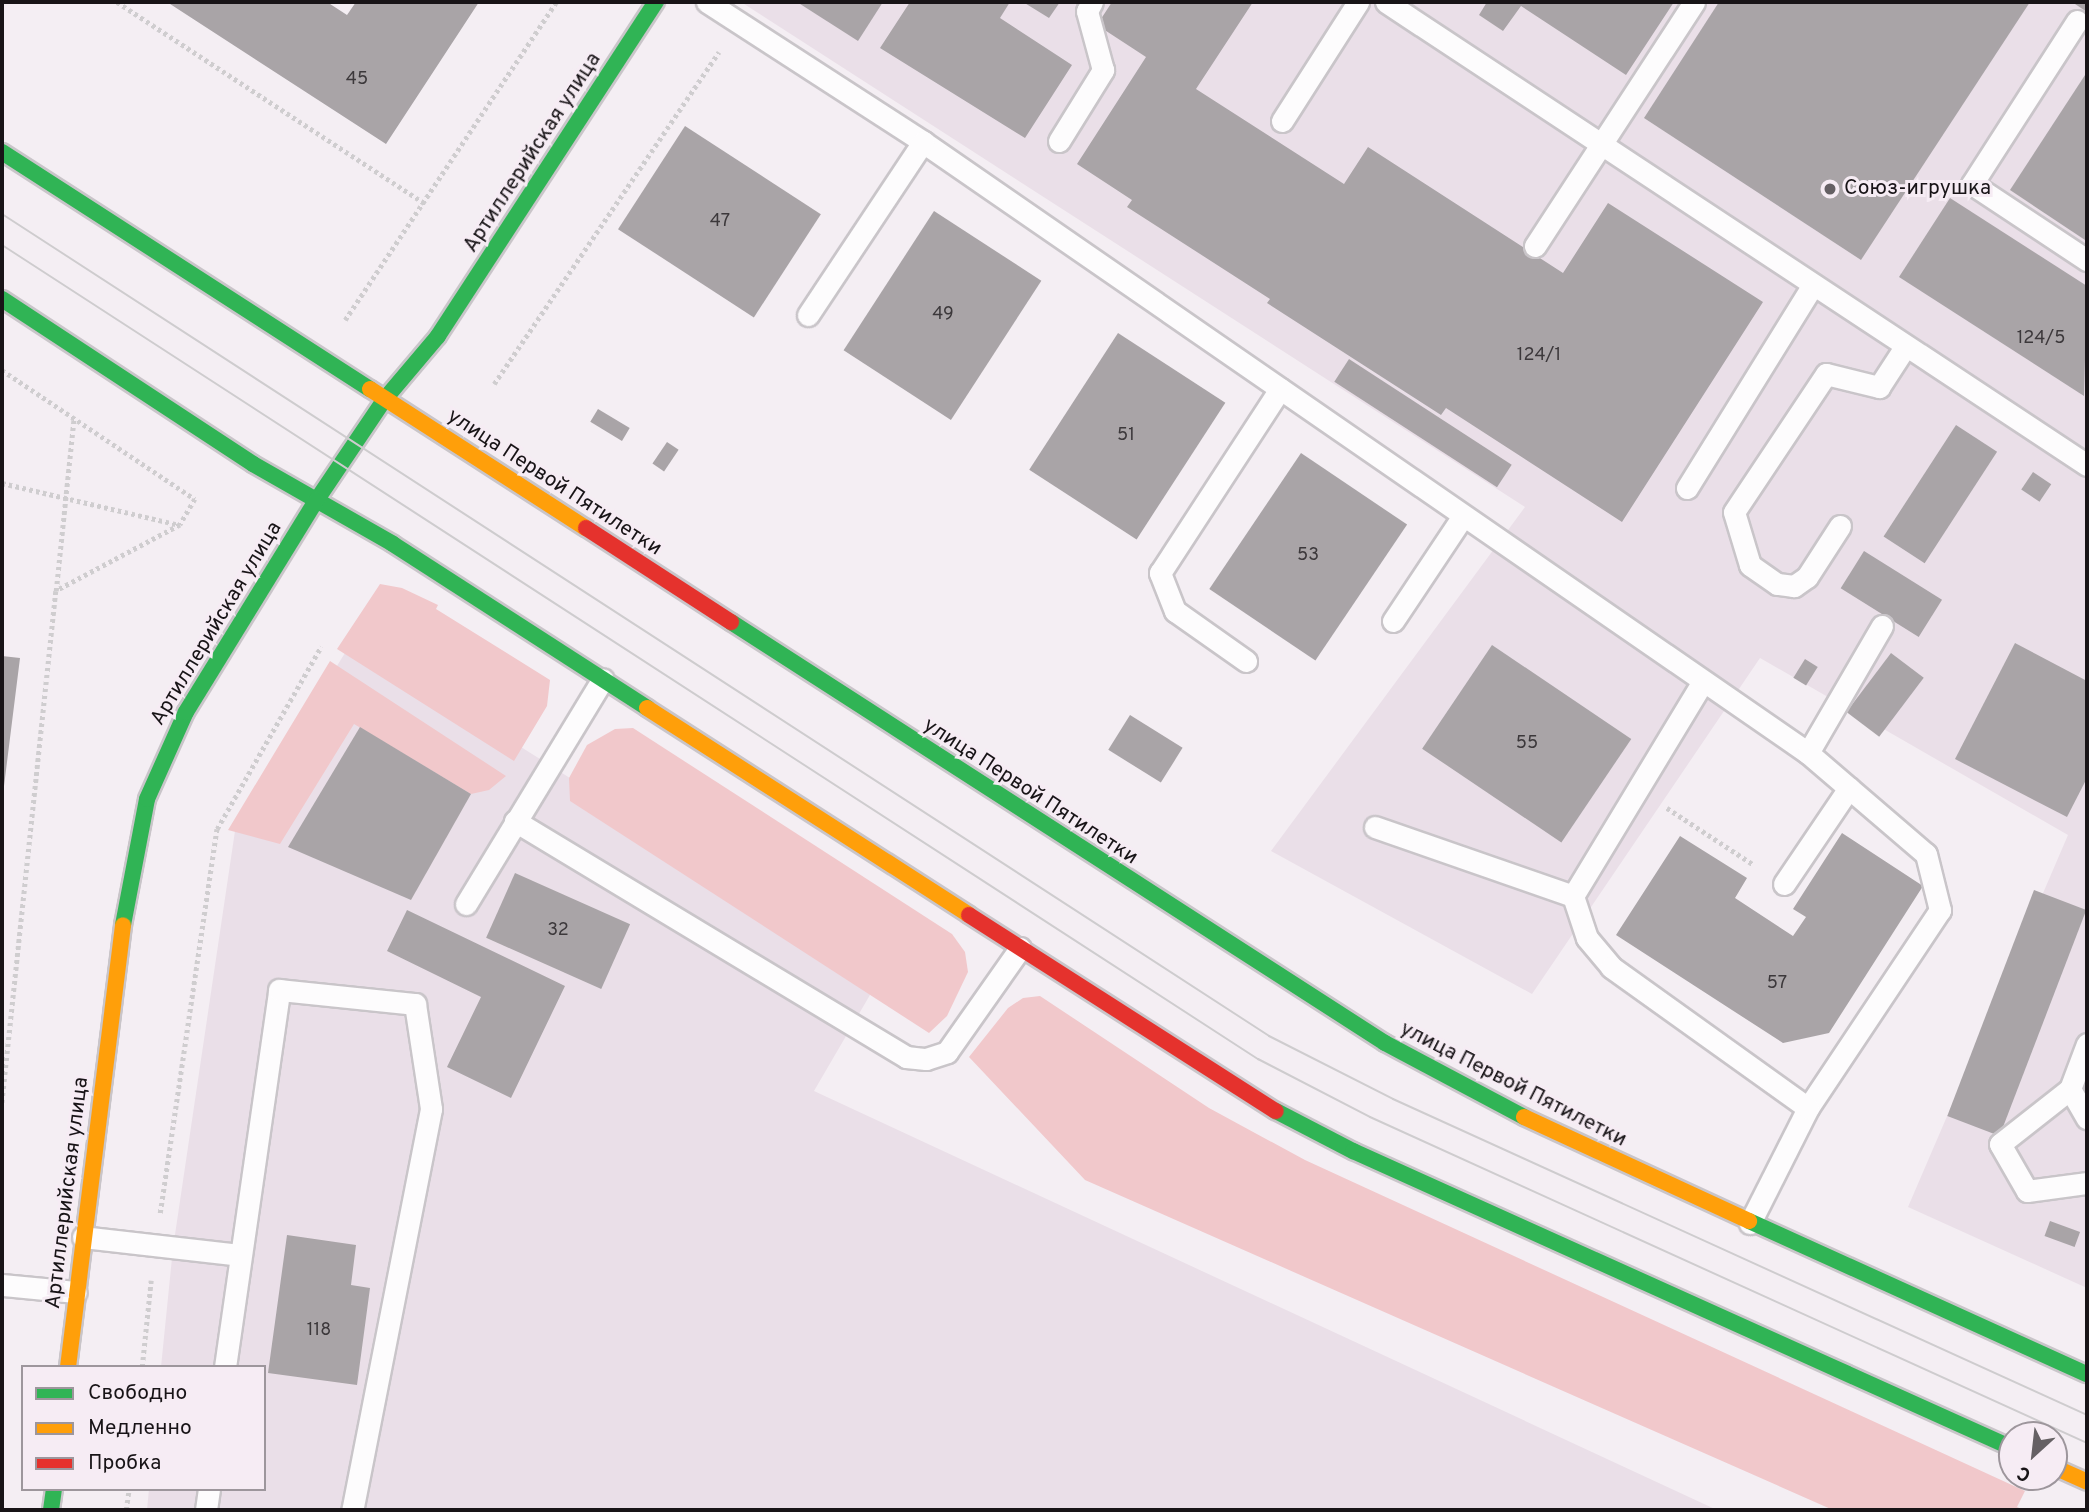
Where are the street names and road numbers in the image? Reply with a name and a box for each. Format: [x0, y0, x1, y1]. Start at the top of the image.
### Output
street label: Артиллерийская улица [459, 48, 607, 258]
street label: улица Первой Пятилетки [442, 404, 666, 562]
street label: Артиллерийская улица [146, 517, 288, 731]
street label: улица Первой Пятилетки [918, 713, 1142, 871]
street label: улица Первой Пятилетки [1396, 1017, 1630, 1153]
street label: Артиллерийская улица [41, 1076, 95, 1310]

